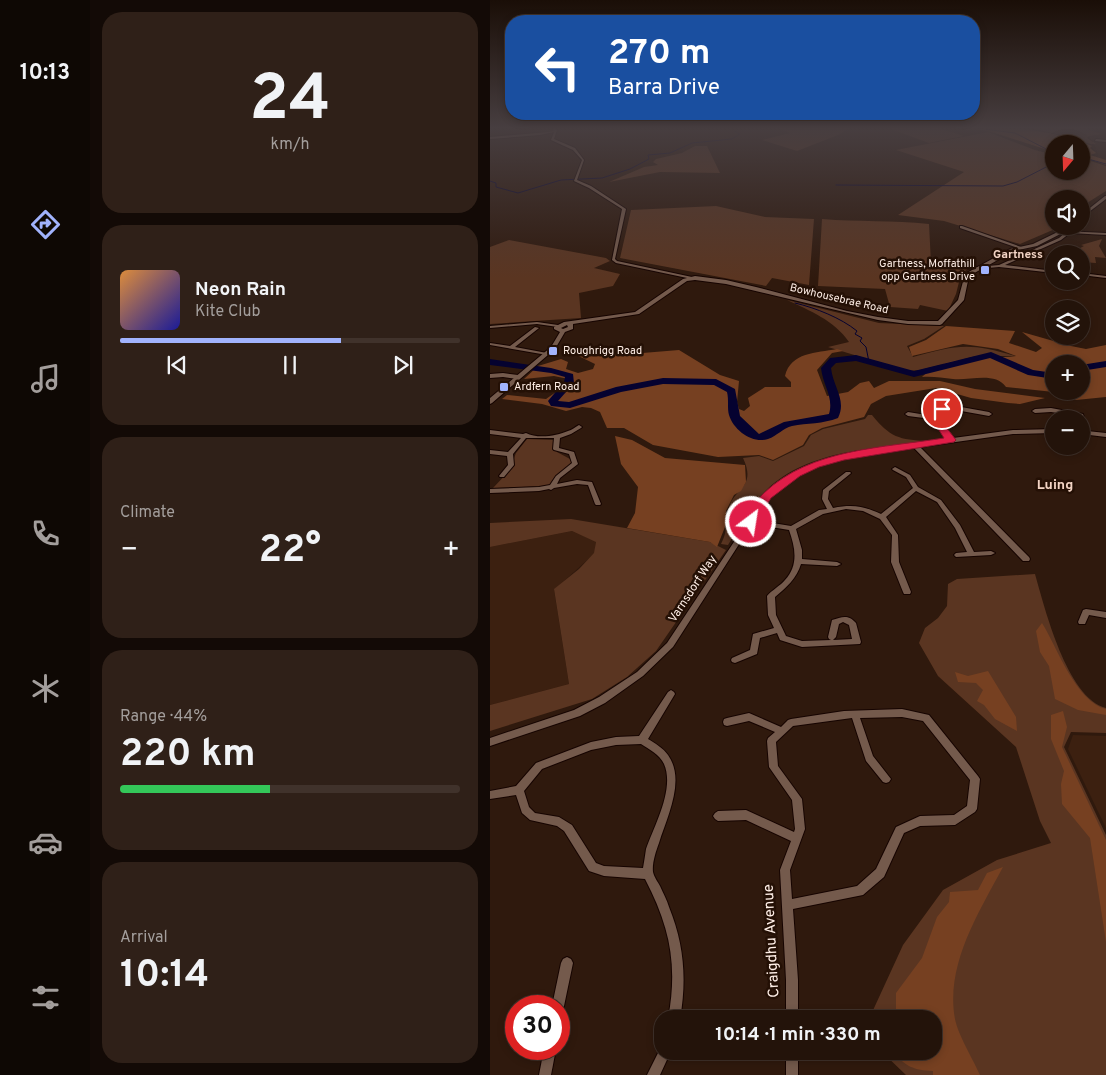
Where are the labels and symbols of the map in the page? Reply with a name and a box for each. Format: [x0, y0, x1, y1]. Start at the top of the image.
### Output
north arrow [1045, 135, 1090, 180]
district label: Gartness [993, 247, 1043, 263]
place label: Gartness, Moffathill opp Gartness Drive [879, 257, 975, 284]
marker: Gartness, Moffathill opp Gartness Drive [979, 264, 991, 276]
street label: Bowhousebrae Road [788, 281, 890, 317]
place label: Roughrigg Road [563, 344, 642, 358]
marker: Roughrigg Road [547, 345, 559, 357]
place label: Ardfern Road [514, 380, 580, 394]
marker: Ardfern Road [498, 381, 510, 393]
pin [921, 388, 963, 430]
district label: Luing [1037, 477, 1073, 494]
position arrow [724, 495, 776, 547]
street label: Varnsdorf Way [665, 552, 721, 626]
street label: Craigdhu Avenue [760, 884, 784, 998]
speed limit sign: 30 [505, 995, 570, 1060]

